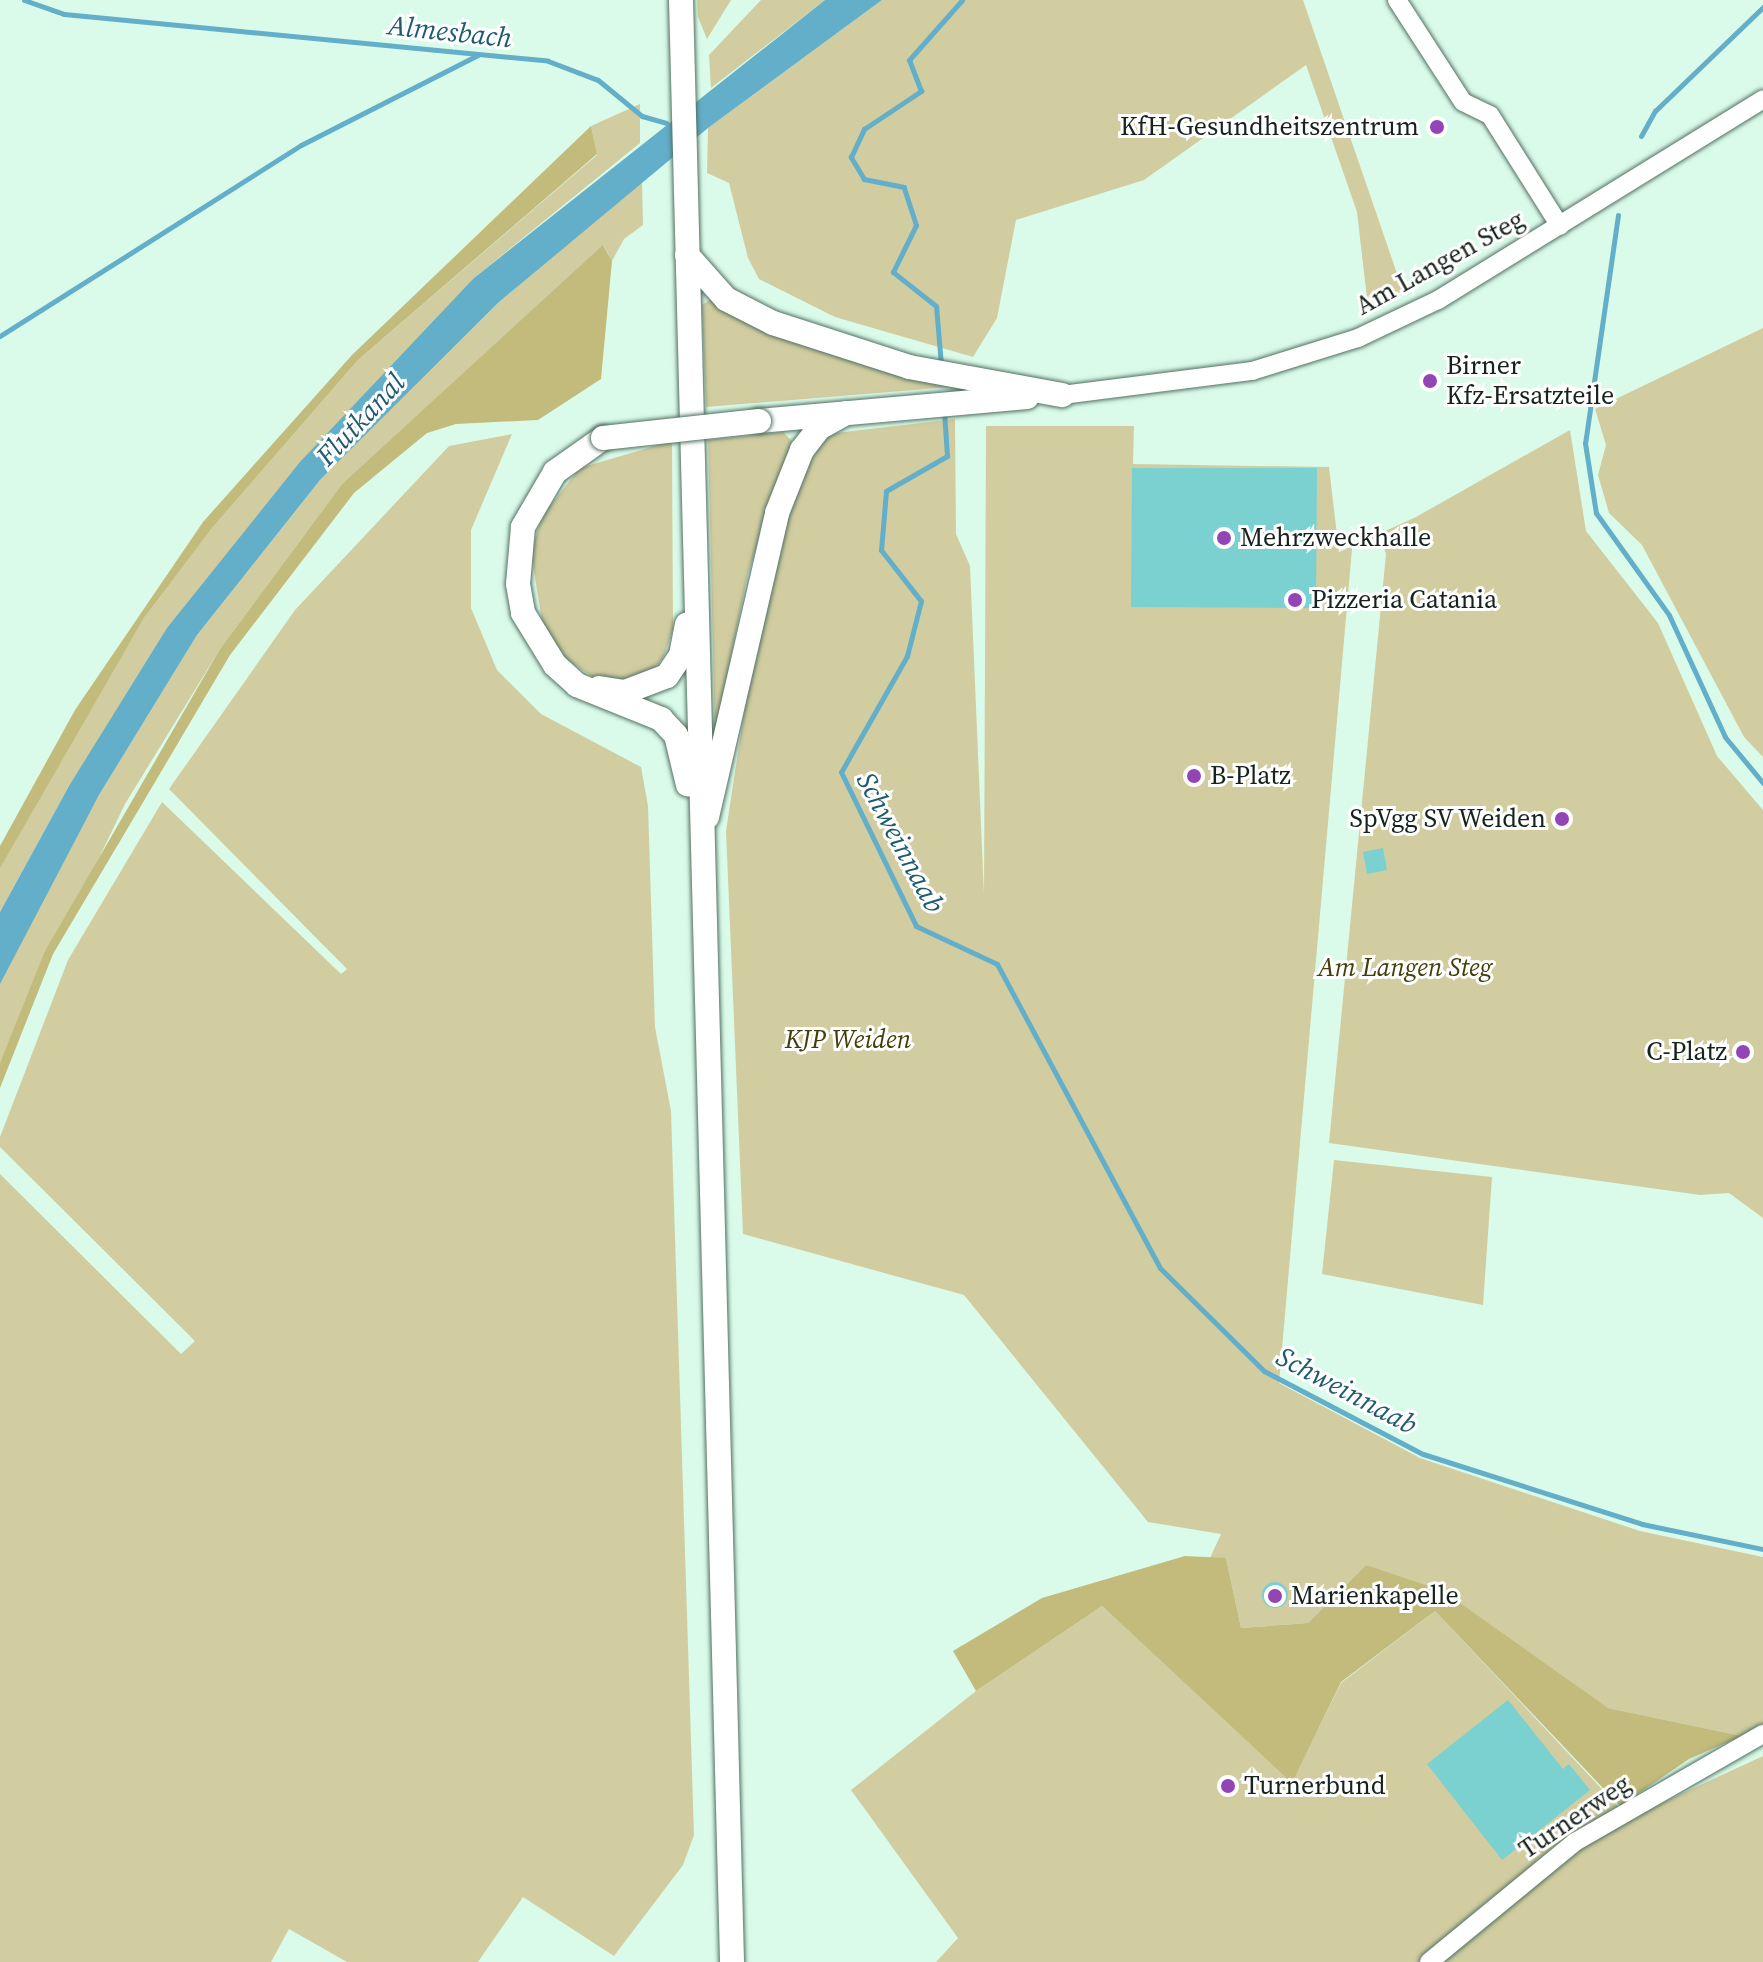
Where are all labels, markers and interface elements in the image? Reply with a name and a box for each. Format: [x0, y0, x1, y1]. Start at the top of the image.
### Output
water label: Almesbach [386, 8, 514, 54]
place label: KfH-Gesundheitszentrum [1120, 111, 1419, 143]
marker: KfH-Gesundheitszentrum [1426, 116, 1448, 138]
street label: Am Langen Steg [1350, 204, 1530, 322]
place label: Birner Kfz-Ersatzteile [1446, 350, 1614, 412]
water label: Flutkanal [309, 366, 411, 472]
marker: Birner Kfz-Ersatzteile [1421, 372, 1439, 390]
place label: Mehrzweckhalle [1240, 522, 1431, 554]
marker: Mehrzweckhalle [1215, 529, 1233, 547]
place label: Pizzeria Catania [1311, 584, 1497, 616]
marker: Pizzeria Catania [1286, 591, 1304, 609]
place label: B-Platz [1210, 760, 1291, 792]
water label: Schweinnaab [850, 766, 952, 918]
marker: B-Platz [1185, 767, 1203, 785]
place label: SpVgg SV Weiden [1348, 803, 1546, 835]
marker: SpVgg SV Weiden [1553, 810, 1571, 828]
park label: Am Langen Steg [1318, 952, 1492, 984]
park label: KJP Weiden [785, 1024, 911, 1056]
place label: C-Platz [1646, 1036, 1727, 1068]
marker: C-Platz [1734, 1043, 1752, 1061]
water label: Schweinnaab [1271, 1339, 1423, 1441]
place label: Marienkapelle [1291, 1580, 1459, 1612]
marker: Marienkapelle [1266, 1587, 1284, 1605]
street label: Turnerweg [1513, 1768, 1637, 1866]
place label: Turnerbund [1244, 1770, 1385, 1802]
marker: Turnerbund [1219, 1777, 1237, 1795]

